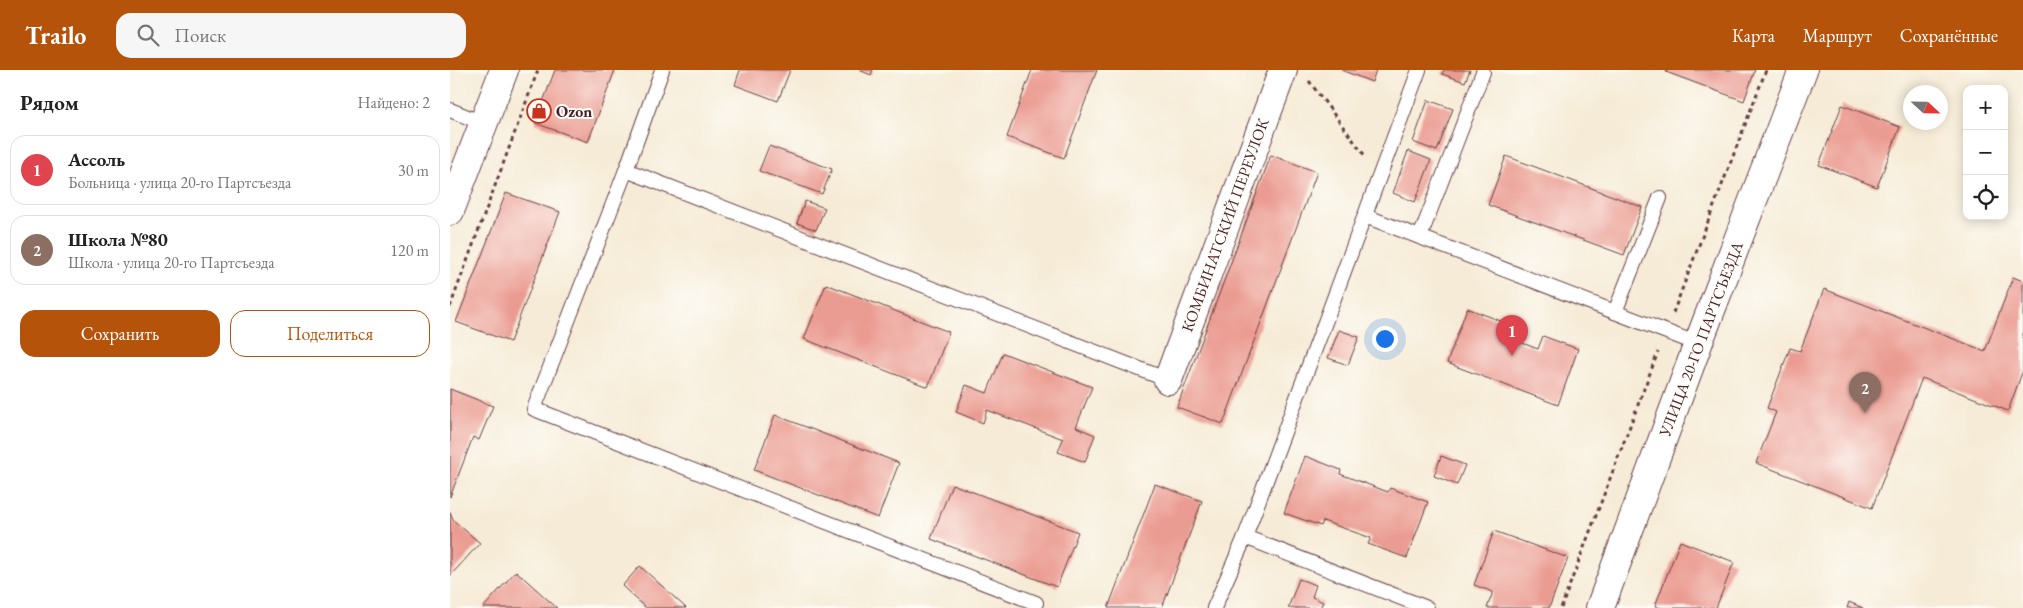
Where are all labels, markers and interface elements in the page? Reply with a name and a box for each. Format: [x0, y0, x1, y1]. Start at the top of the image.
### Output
search box [116, 13, 466, 58]
text: Trailo [25, 20, 86, 51]
icon: search [134, 21, 162, 49]
text: Поиск [174, 23, 226, 48]
text: Карта [1732, 24, 1775, 47]
text: Маршрут [1803, 24, 1872, 47]
text: Сохранённые [1900, 24, 1998, 47]
north arrow [1903, 85, 1948, 130]
map controls [1963, 85, 2008, 220]
button: + [1963, 85, 2008, 130]
text: Рядом [20, 89, 79, 116]
text: Найдено: 2 [358, 92, 430, 113]
shop icon: Ozon [526, 98, 552, 124]
place label: Ozon [556, 101, 592, 122]
street label: КОМБИНАТСКИЙ ПЕРЕУЛОК [1177, 115, 1274, 335]
button: − [1963, 130, 2008, 175]
text: Ассоль [68, 147, 125, 172]
text: 1 [33, 160, 41, 181]
text: 30 m [398, 160, 429, 181]
text: Больница · улица 20-го Партсъезда [68, 172, 291, 193]
button: locate [1963, 175, 2008, 220]
text: Школа №80 [68, 227, 168, 252]
street label: УЛИЦА 20-ГО ПАРТСЪЕЗДА [1654, 238, 1748, 441]
text: 2 [33, 240, 41, 261]
text: 120 m [390, 240, 429, 261]
text: Школа · улица 20-го Партсъезда [68, 252, 275, 273]
button: Сохранить [20, 310, 220, 357]
button: Поделиться [230, 310, 430, 357]
pin: 1 [1496, 315, 1528, 356]
your location [1372, 326, 1398, 352]
pin: 2 [1849, 372, 1881, 413]

